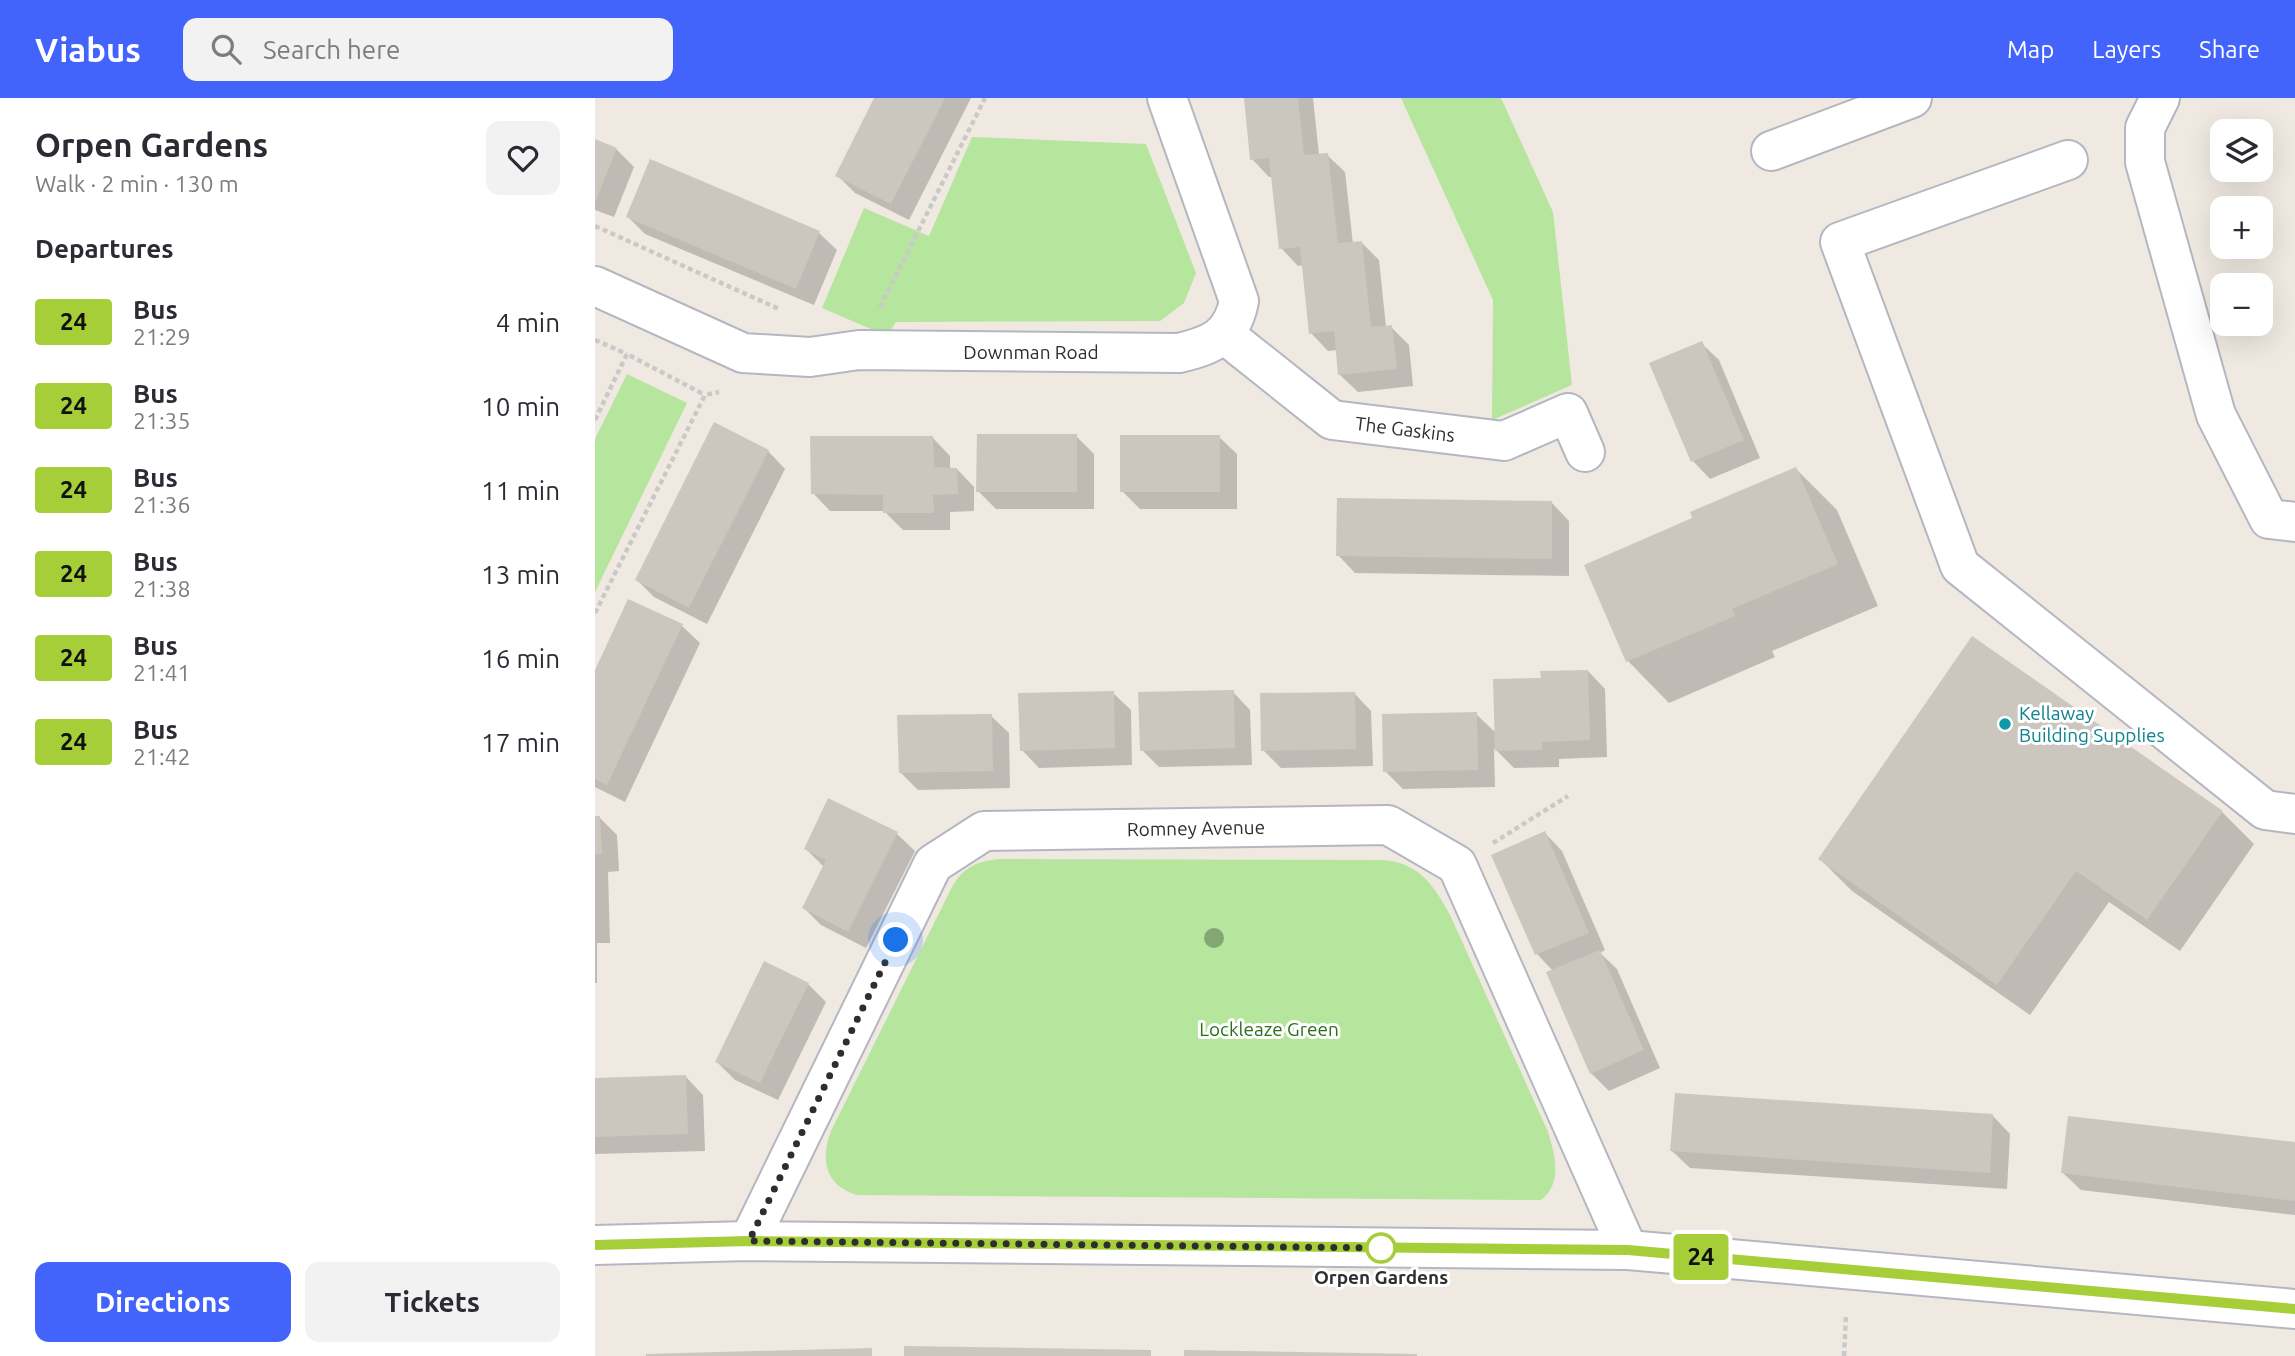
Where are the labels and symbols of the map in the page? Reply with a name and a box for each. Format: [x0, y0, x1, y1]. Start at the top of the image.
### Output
street label: Downman Road [963, 341, 1099, 363]
street label: The Gaskins [1354, 412, 1456, 446]
place label: Kellaway Building Supplies [2019, 702, 2165, 746]
marker: Kellaway Building Supplies [1997, 716, 2013, 732]
street label: Romney Avenue [1127, 816, 1265, 840]
your location [878, 922, 913, 957]
park label: Lockleaze Green [1199, 1018, 1339, 1040]
marker: Orpen Gardens [1366, 1233, 1396, 1263]
line badge: 24 [1669, 1234, 1733, 1280]
place label: Orpen Gardens [1314, 1266, 1448, 1288]

